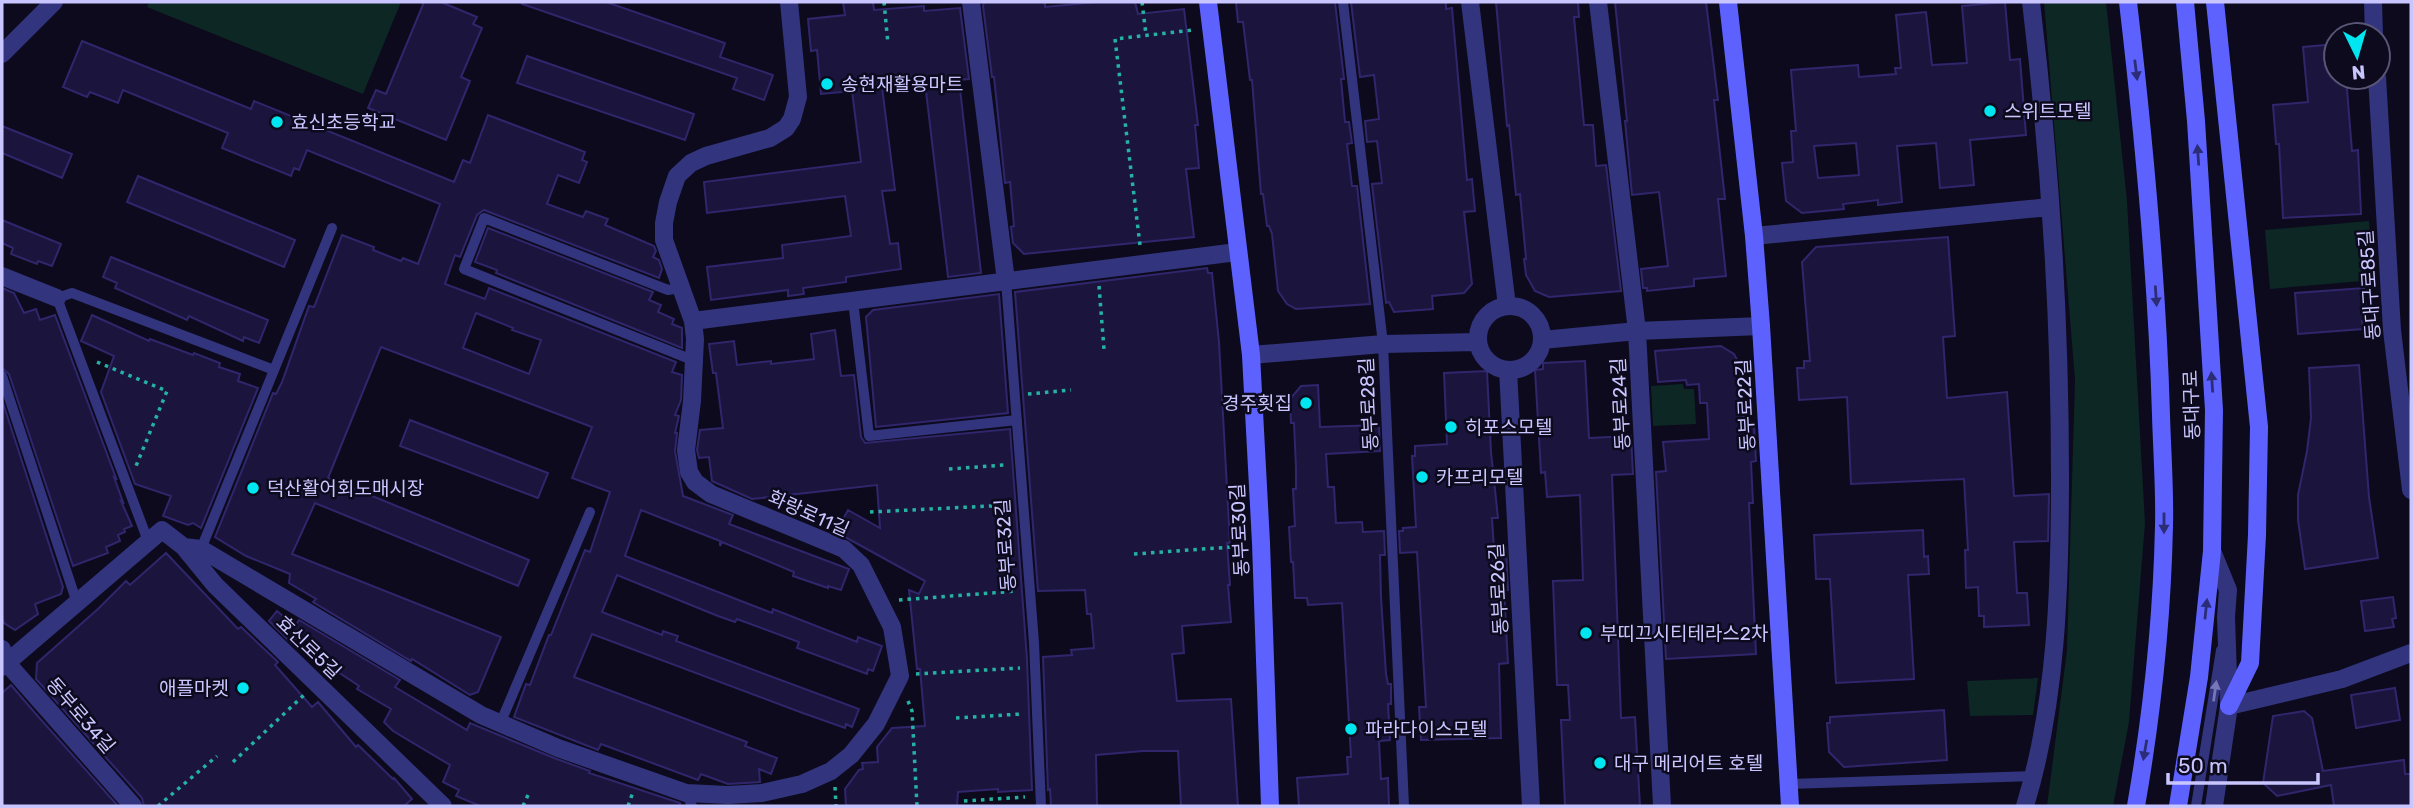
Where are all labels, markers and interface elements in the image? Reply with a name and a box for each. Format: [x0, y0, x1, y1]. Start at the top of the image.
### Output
north arrow [2322, 21, 2392, 91]
one-way arrow [2131, 59, 2142, 81]
text: N [2351, 60, 2366, 84]
place label: 송현재활용마트 [841, 73, 963, 96]
marker: 송현재활용마트 [819, 76, 835, 92]
place label: 스위트모텔 [2004, 100, 2091, 123]
marker: 스위트모텔 [1982, 103, 1998, 119]
place label: 효신초등학교 [291, 111, 396, 134]
marker: 효신초등학교 [269, 114, 285, 130]
one-way arrow [2193, 144, 2204, 166]
street label: 동대구로85길 [2354, 229, 2385, 341]
one-way arrow [2150, 285, 2161, 307]
street label: 동부로28길 [1355, 357, 1382, 451]
street label: 동부로24길 [1607, 357, 1634, 451]
street label: 동부로22길 [1732, 358, 1759, 452]
street label: 동대구로 [2179, 370, 2204, 440]
one-way arrow [2207, 371, 2218, 393]
place label: 경주횟집 [1222, 392, 1292, 415]
marker: 경주횟집 [1298, 395, 1314, 411]
place label: 히포스모텔 [1465, 416, 1552, 439]
marker: 히포스모텔 [1443, 419, 1459, 435]
place label: 카프리모텔 [1436, 466, 1523, 489]
marker: 카프리모텔 [1414, 469, 1430, 485]
place label: 덕산활어회도매시장 [267, 477, 424, 500]
marker: 덕산활어회도매시장 [245, 480, 261, 496]
street label: 동부로30길 [1226, 483, 1253, 577]
street label: 화랑로11길 [765, 485, 853, 541]
street label: 동부로32길 [991, 498, 1020, 592]
one-way arrow [2158, 513, 2170, 535]
street label: 동부로26길 [1485, 542, 1512, 636]
one-way arrow [2201, 598, 2212, 620]
street label: 효신로5길 [271, 611, 346, 684]
place label: 부띠끄시티테라스2차 [1600, 622, 1768, 645]
marker: 부띠끄시티테라스2차 [1578, 625, 1594, 641]
street label: 동부로34길 [41, 673, 120, 758]
place label: 애플마켓 [159, 677, 229, 700]
marker: 애플마켓 [235, 680, 251, 696]
one-way arrow [2210, 680, 2221, 702]
place label: 파라다이스모텔 [1365, 718, 1487, 741]
marker: 파라다이스모텔 [1343, 721, 1359, 737]
one-way arrow [2139, 739, 2150, 761]
scale bar [2168, 742, 2318, 786]
place label: 대구 메리어트 호텔 [1614, 752, 1763, 775]
text: 50 m [2178, 753, 2228, 778]
marker: 대구 메리어트 호텔 [1592, 755, 1608, 771]

